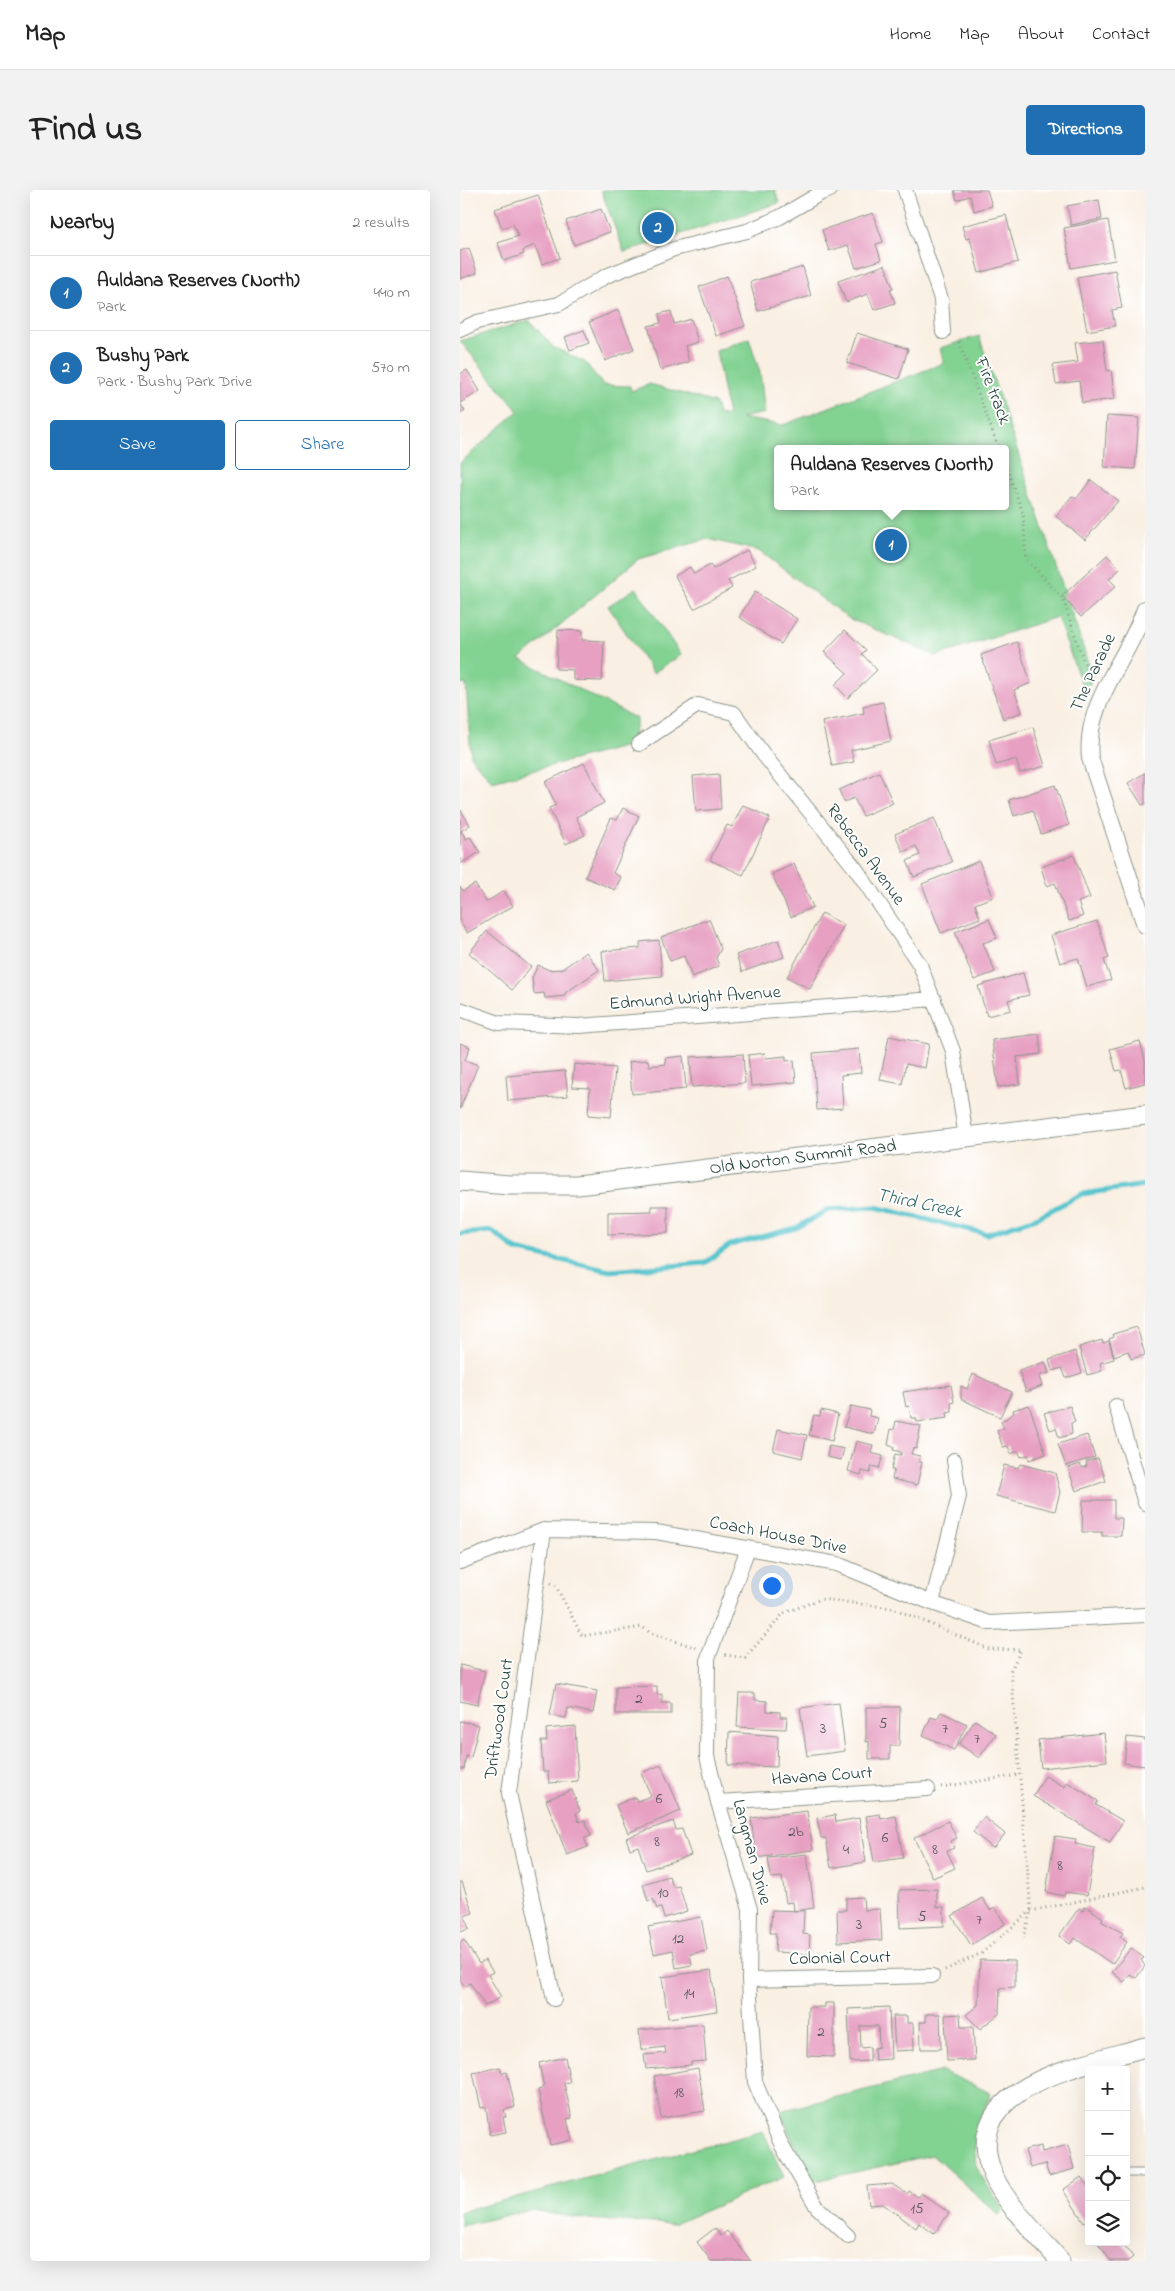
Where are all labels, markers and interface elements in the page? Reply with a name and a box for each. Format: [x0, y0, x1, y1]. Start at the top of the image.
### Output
text: Map [25, 17, 66, 52]
text: Home [890, 22, 931, 48]
text: Map [959, 22, 990, 48]
text: About [1018, 22, 1064, 48]
text: Contact [1092, 22, 1150, 48]
text: Find us [30, 105, 142, 156]
button: Directions [1026, 105, 1145, 155]
text: Nearby [50, 208, 114, 238]
pin: 2 [642, 209, 674, 247]
text: 2 results [352, 211, 410, 235]
text: Auldana Reserves (North) [97, 268, 300, 295]
text: 1 [63, 281, 69, 305]
text: 440 m [373, 281, 410, 305]
text: Park [97, 295, 126, 319]
text: Bushy Park [97, 343, 189, 370]
street label: Fire track [967, 353, 1017, 429]
text: 2 [62, 356, 70, 380]
text: 570 m [371, 356, 410, 380]
text: Park · Bushy Park Drive [97, 370, 252, 394]
button: Save [50, 420, 225, 470]
button: Share [235, 420, 410, 470]
popup [774, 445, 1009, 510]
text: Auldana Reserves (North) [790, 452, 993, 479]
text: Park [790, 479, 819, 503]
pin: 1 [875, 526, 907, 564]
street label: The Parade [1064, 629, 1124, 717]
street label: Rebecca Avenue [819, 799, 911, 912]
street label: Edmund Wright Avenue [608, 980, 783, 1019]
street label: Old Norton Summit Road [708, 1134, 898, 1182]
water label: Third Creek [874, 1182, 965, 1226]
street label: Coach House Drive [707, 1510, 850, 1562]
your location [759, 1573, 785, 1599]
street label: Driftwood Court [479, 1657, 521, 1782]
house number: 2 [635, 1688, 643, 1710]
house number: 5 [879, 1713, 888, 1735]
house number: 3 [820, 1718, 826, 1740]
house number: 7 [942, 1718, 948, 1740]
house number: 7 [974, 1728, 980, 1750]
street label: Havana Court [771, 1761, 873, 1793]
house number: 6 [656, 1788, 663, 1810]
street label: Langman Drive [724, 1796, 778, 1909]
house number: 2b [788, 1821, 804, 1843]
house number: 6 [882, 1827, 889, 1849]
house number: 8 [654, 1831, 660, 1853]
house number: 4 [843, 1839, 849, 1861]
house number: 8 [932, 1839, 938, 1861]
house number: 8 [1057, 1855, 1063, 1877]
house number: 10 [657, 1882, 669, 1904]
house number: 5 [918, 1906, 927, 1928]
house number: 7 [976, 1909, 982, 1931]
house number: 3 [856, 1914, 862, 1936]
house number: 12 [672, 1928, 685, 1950]
street label: Colonial Court [789, 1945, 891, 1973]
house number: 14 [684, 1983, 694, 2005]
house number: 2 [817, 2021, 825, 2043]
map controls [1085, 2066, 1130, 2246]
button: + [1085, 2066, 1130, 2111]
house number: 18 [674, 2082, 685, 2104]
button: − [1085, 2111, 1130, 2156]
button: locate [1085, 2156, 1130, 2201]
house number: 15 [910, 2198, 924, 2220]
button: layers [1085, 2201, 1130, 2246]

